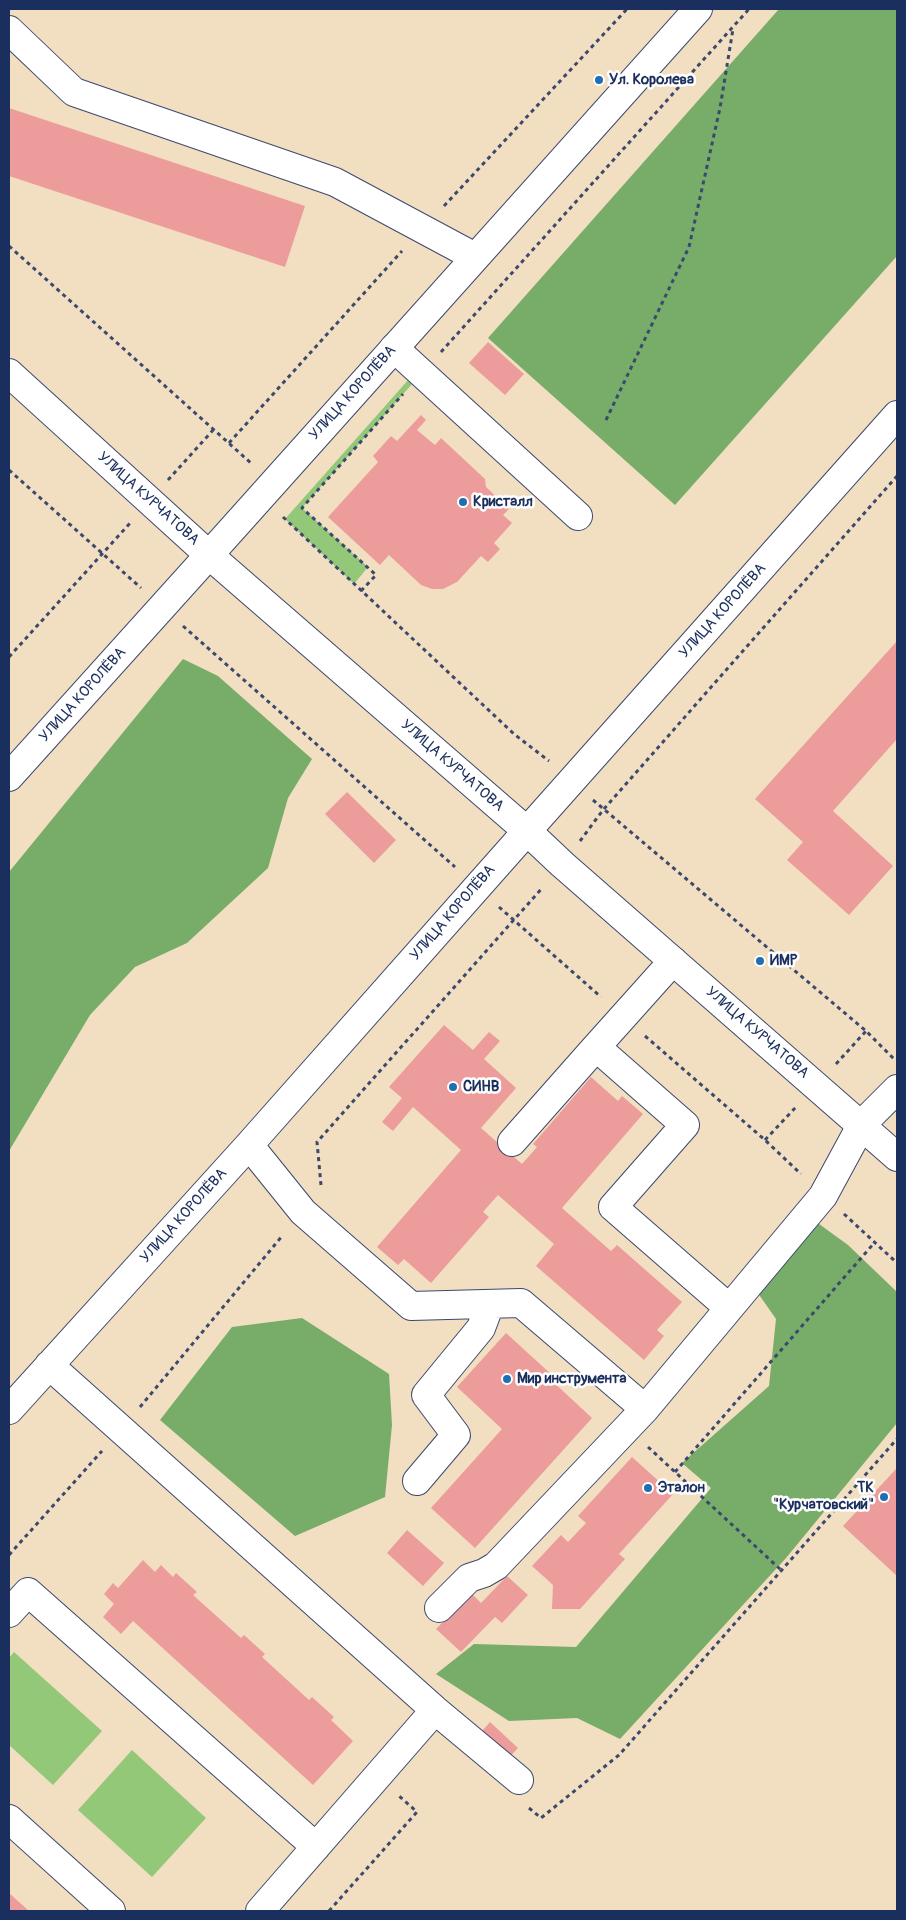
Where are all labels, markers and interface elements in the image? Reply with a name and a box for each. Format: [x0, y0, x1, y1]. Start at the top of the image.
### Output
place label: Ул. Королева [609, 71, 694, 89]
marker: Ул. Королева [593, 74, 605, 86]
street label: УЛИЦА КОРОЛЁВА [306, 342, 400, 444]
street label: УЛИЦА КУРЧАТОВА [93, 449, 203, 549]
place label: Кристалл [473, 493, 533, 511]
marker: Кристалл [457, 496, 469, 508]
street label: УЛИЦА КОРОЛЁВА [676, 560, 770, 662]
street label: УЛИЦА КОРОЛЁВА [36, 644, 130, 746]
street label: УЛИЦА КУРЧАТОВА [397, 716, 507, 816]
street label: УЛИЦА КОРОЛЁВА [407, 862, 499, 964]
place label: ИМР [770, 952, 797, 970]
marker: ИМР [754, 955, 766, 967]
street label: УЛИЦА КУРЧАТОВА [702, 983, 812, 1083]
place label: СИНВ [463, 1078, 499, 1096]
marker: СИНВ [447, 1081, 459, 1093]
street label: УЛИЦА КОРОЛЁВА [137, 1165, 231, 1267]
place label: Мир инструмента [517, 1370, 627, 1388]
marker: Мир инструмента [501, 1373, 513, 1385]
place label: Эталон [658, 1479, 705, 1497]
place label: ТК "Курчатовский" [773, 1479, 874, 1514]
marker: Эталон [642, 1482, 654, 1494]
marker: ТК "Курчатовский" [878, 1491, 890, 1503]

